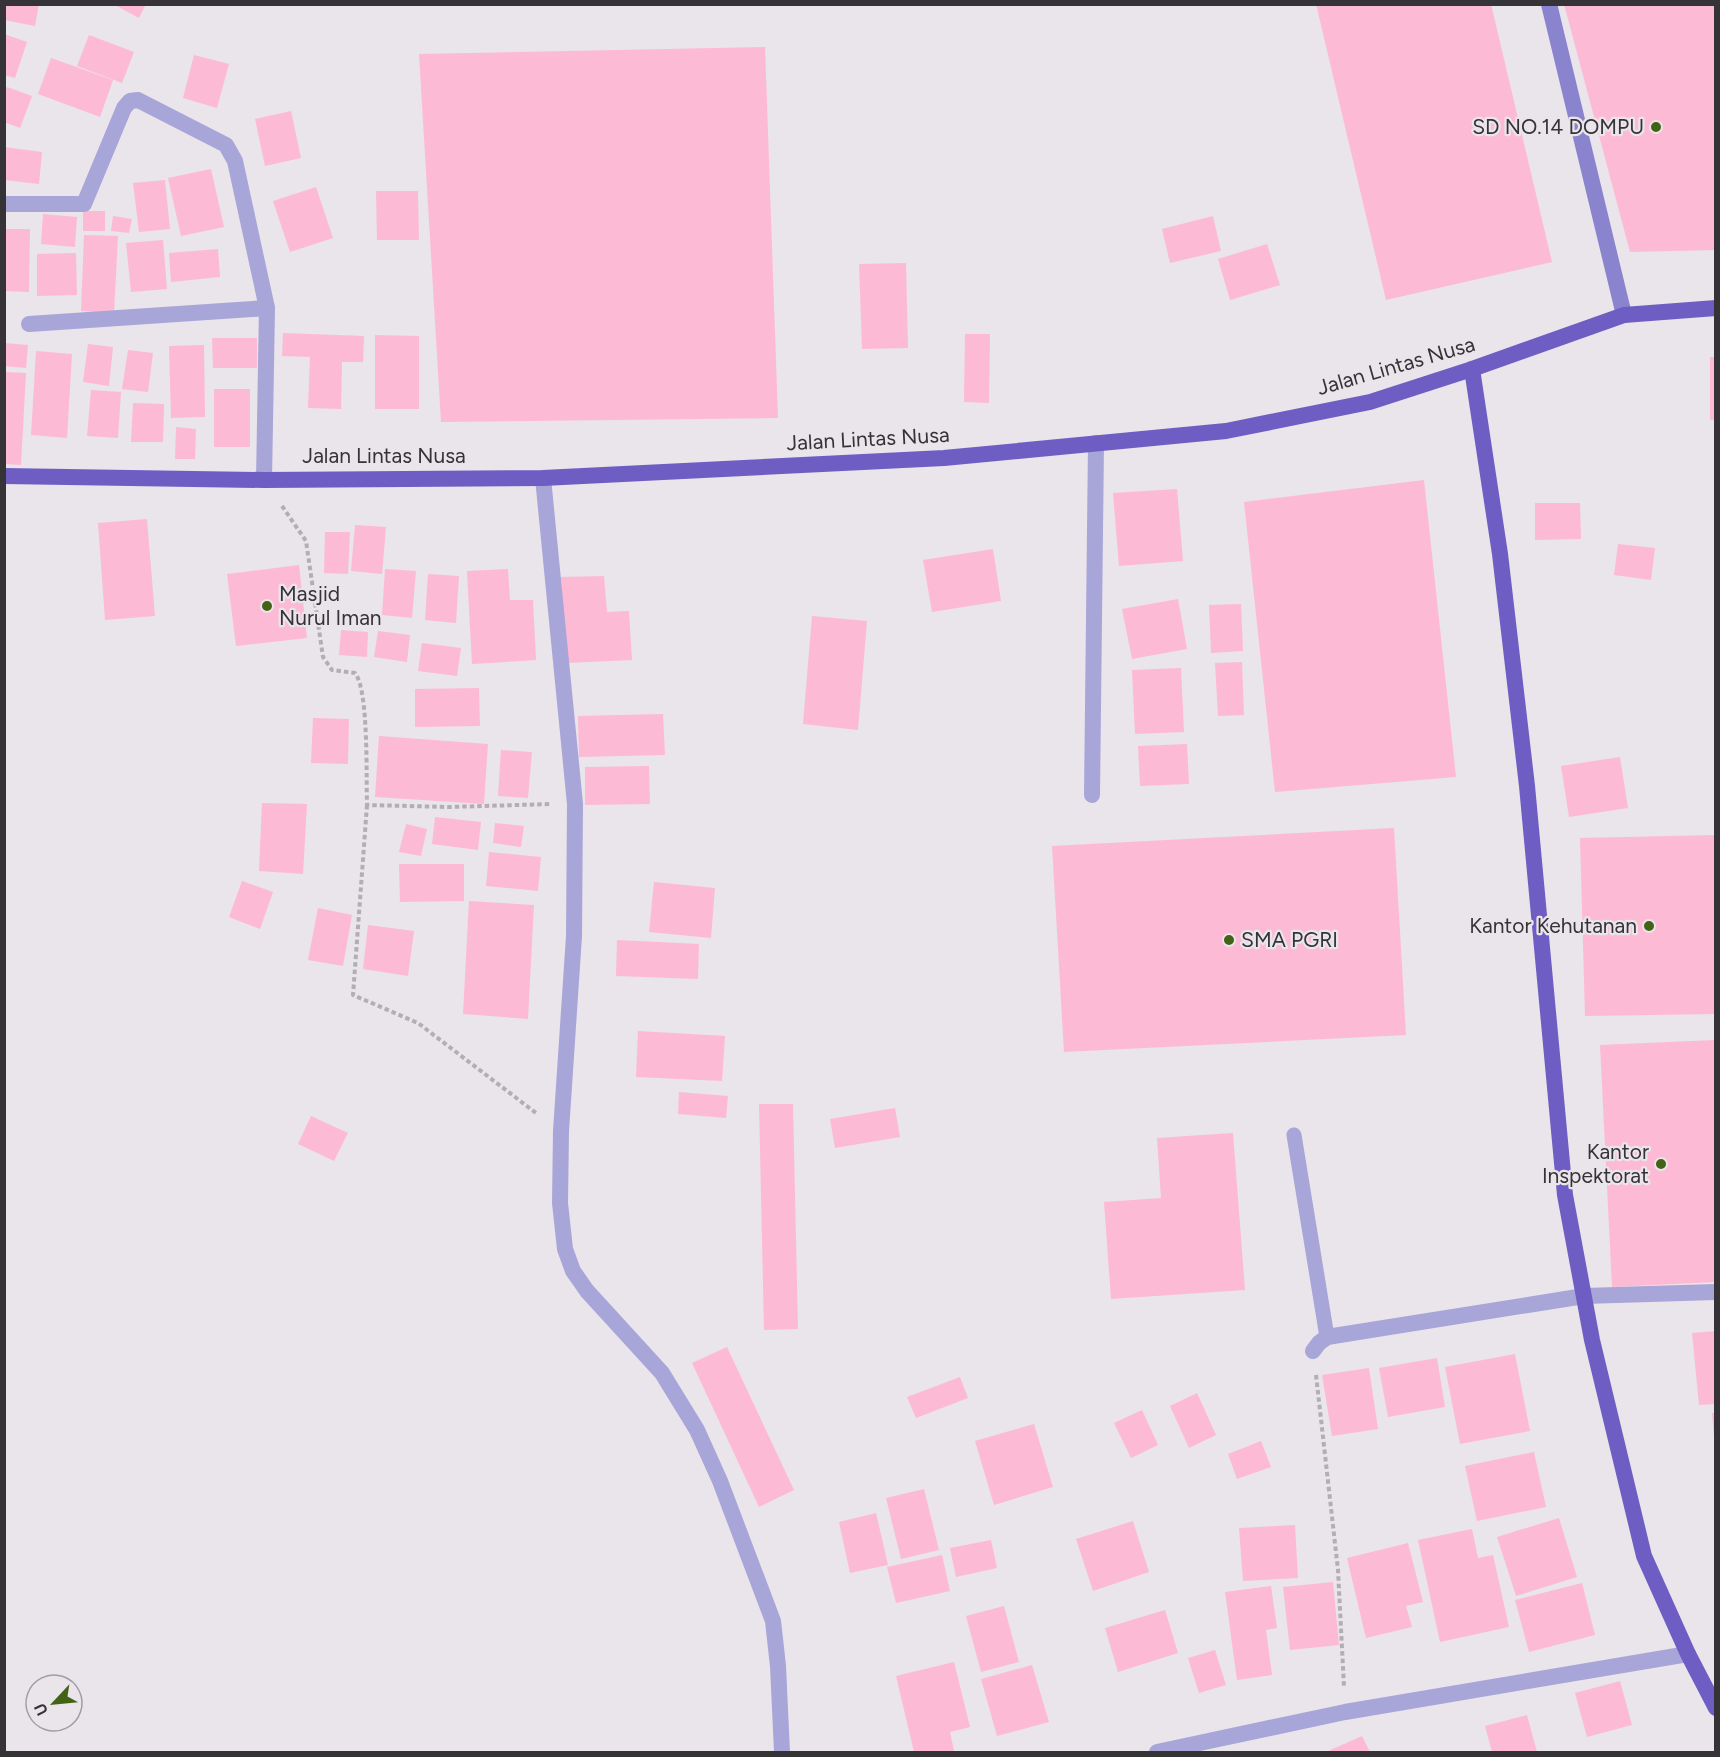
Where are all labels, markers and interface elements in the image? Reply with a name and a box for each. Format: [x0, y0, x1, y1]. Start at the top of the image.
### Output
place label: SD NO.14 DOMPU [1472, 114, 1644, 139]
marker: SD NO.14 DOMPU [1649, 120, 1663, 134]
street label: Jalan Lintas Nusa [1314, 331, 1478, 400]
street label: Jalan Lintas Nusa [786, 422, 950, 455]
street label: Jalan Lintas Nusa [302, 443, 466, 468]
place label: Masjid Nurul Iman [279, 581, 382, 630]
marker: Masjid Nurul Iman [260, 599, 274, 613]
place label: Kantor Kehutanan [1469, 913, 1637, 938]
marker: Kantor Kehutanan [1642, 919, 1656, 933]
place label: SMA PGRI [1241, 927, 1338, 952]
marker: SMA PGRI [1222, 933, 1236, 947]
place label: Kantor Inspektorat [1542, 1139, 1649, 1188]
marker: Kantor Inspektorat [1654, 1157, 1668, 1171]
north arrow [24, 1673, 84, 1733]
text: U [30, 1700, 52, 1719]

